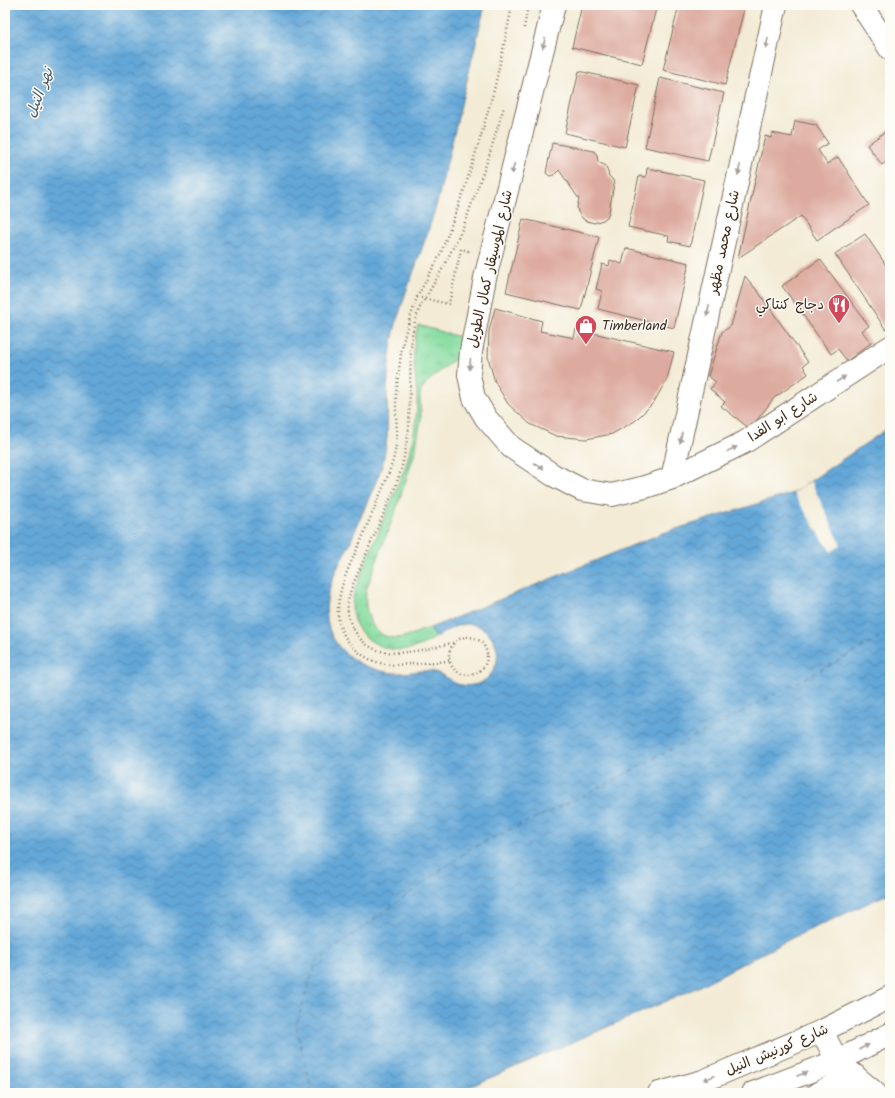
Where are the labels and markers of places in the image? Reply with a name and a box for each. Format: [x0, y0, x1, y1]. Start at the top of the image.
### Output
restaurant icon: دجاج كنتاكي [826, 292, 852, 325]
place label: دجاج كنتاكي [756, 294, 824, 317]
shop icon: Timberland [573, 313, 599, 346]
place label: Timberland [602, 315, 668, 337]

